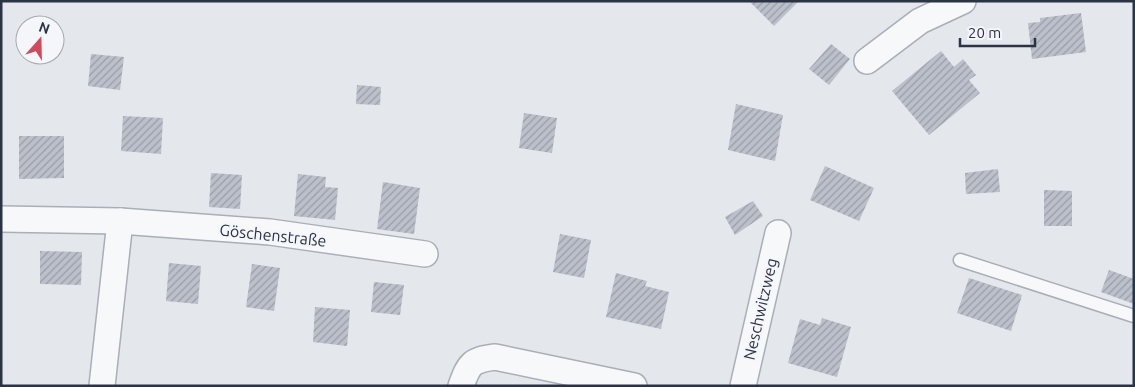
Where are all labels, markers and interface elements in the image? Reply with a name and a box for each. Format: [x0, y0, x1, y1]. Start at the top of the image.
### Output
north arrow [15, 15, 65, 65]
scale bar [960, 15, 1035, 47]
text: N [37, 18, 52, 37]
text: 20 m [968, 24, 1001, 41]
street label: Göschenstraße [219, 220, 327, 250]
street label: Neschwitzweg [740, 256, 780, 362]

